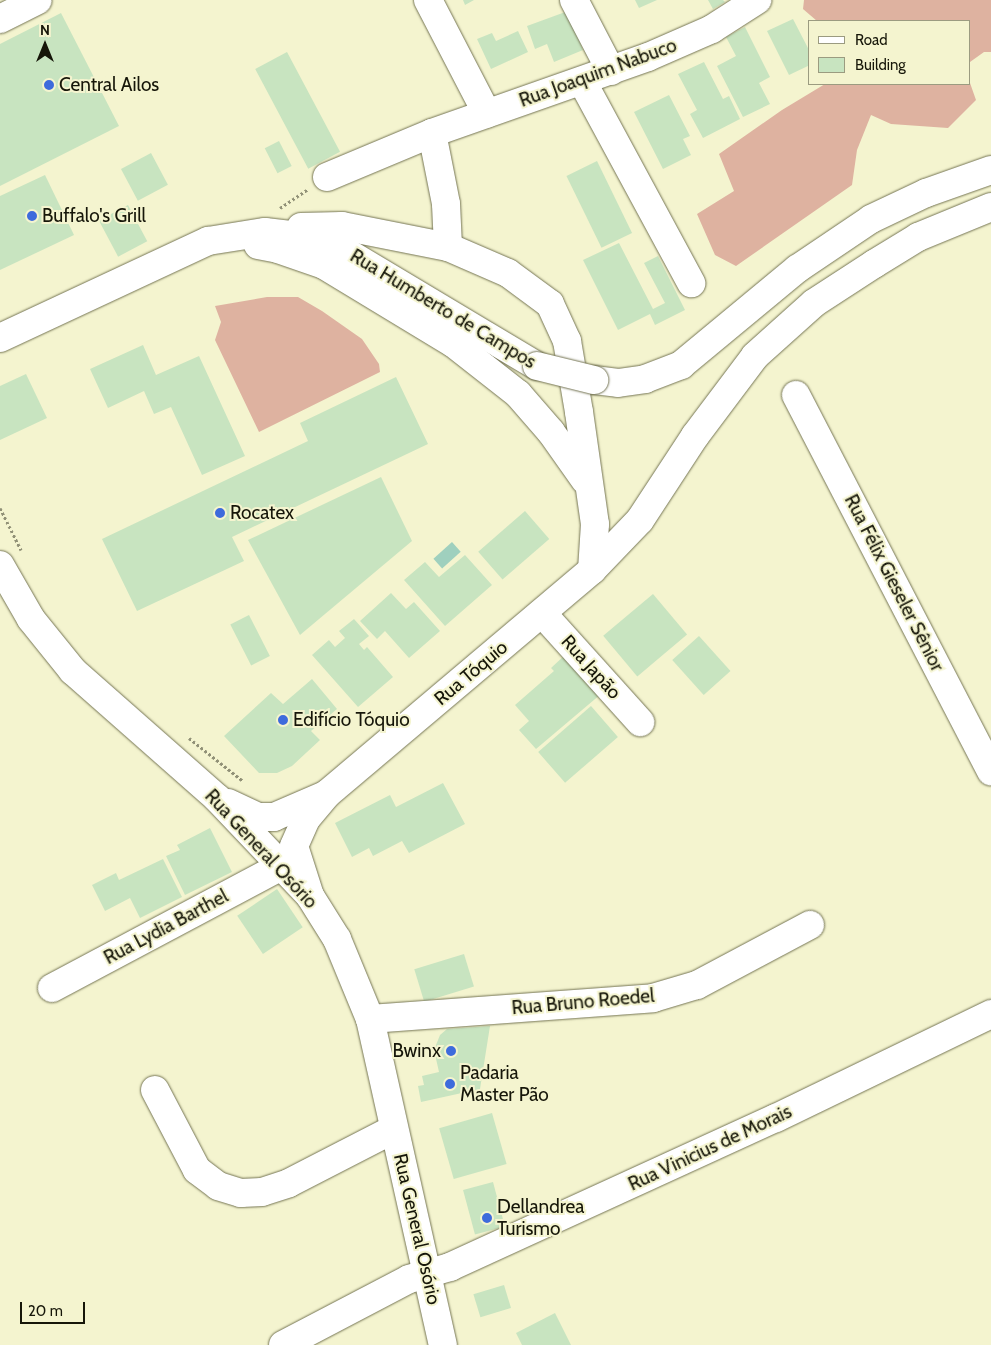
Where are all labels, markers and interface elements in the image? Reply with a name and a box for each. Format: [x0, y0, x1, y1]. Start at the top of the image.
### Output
north arrow [20, 20, 70, 70]
legend [808, 20, 971, 85]
text: N [40, 21, 50, 39]
text: Road [855, 31, 888, 49]
street label: Rua Joaquim Nabuco [516, 34, 680, 112]
text: Building [855, 56, 906, 74]
place label: Central Ailos [59, 74, 159, 96]
marker: Central Ailos [43, 79, 55, 91]
place label: Buffalo's Grill [42, 205, 146, 227]
marker: Buffalo's Grill [26, 210, 38, 222]
street label: Rua Humberto de Campos [346, 244, 540, 374]
street label: Rua Félix Gieseler Sênior [839, 491, 949, 675]
place label: Rocatex [230, 502, 294, 524]
marker: Rocatex [214, 507, 226, 519]
street label: Rua Japão [556, 630, 626, 704]
street label: Rua Tóquio [430, 636, 512, 710]
place label: Edifício Tóquio [293, 709, 410, 731]
marker: Edifício Tóquio [277, 714, 289, 726]
street label: Rua General Osório [200, 785, 322, 913]
street label: Rua Lydia Barthel [100, 885, 232, 969]
street label: Rua Bruno Roedel [511, 984, 655, 1020]
place label: Bwinx [392, 1040, 441, 1062]
marker: Bwinx [445, 1045, 457, 1057]
place label: Padaria Master Pão [460, 1062, 549, 1106]
marker: Padaria Master Pão [444, 1078, 456, 1090]
street label: Rua Vinicius de Morais [625, 1100, 795, 1196]
street label: Rua General Osório [389, 1151, 445, 1307]
place label: Dellandrea Turismo [497, 1196, 584, 1240]
marker: Dellandrea Turismo [481, 1212, 493, 1224]
scale bar [22, 1292, 88, 1324]
text: 20 m [28, 1302, 63, 1320]

